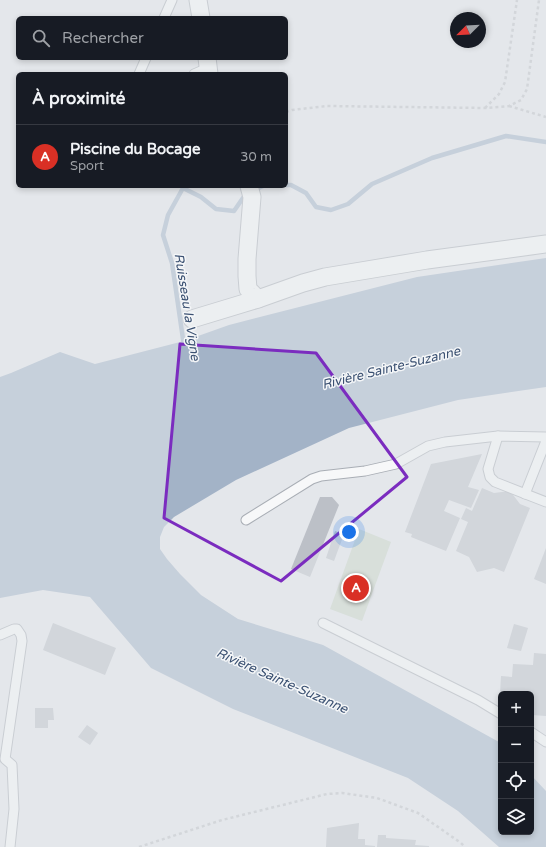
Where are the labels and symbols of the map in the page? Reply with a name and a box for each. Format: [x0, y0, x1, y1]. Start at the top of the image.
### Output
north arrow [450, 12, 486, 48]
water label: Ruisseau la Vigne [171, 252, 203, 362]
water label: Rivière Sainte-Suzanne [320, 343, 462, 393]
your location [339, 522, 359, 542]
pin: A [343, 573, 369, 603]
water label: Rivière Sainte-Suzanne [214, 645, 351, 717]

